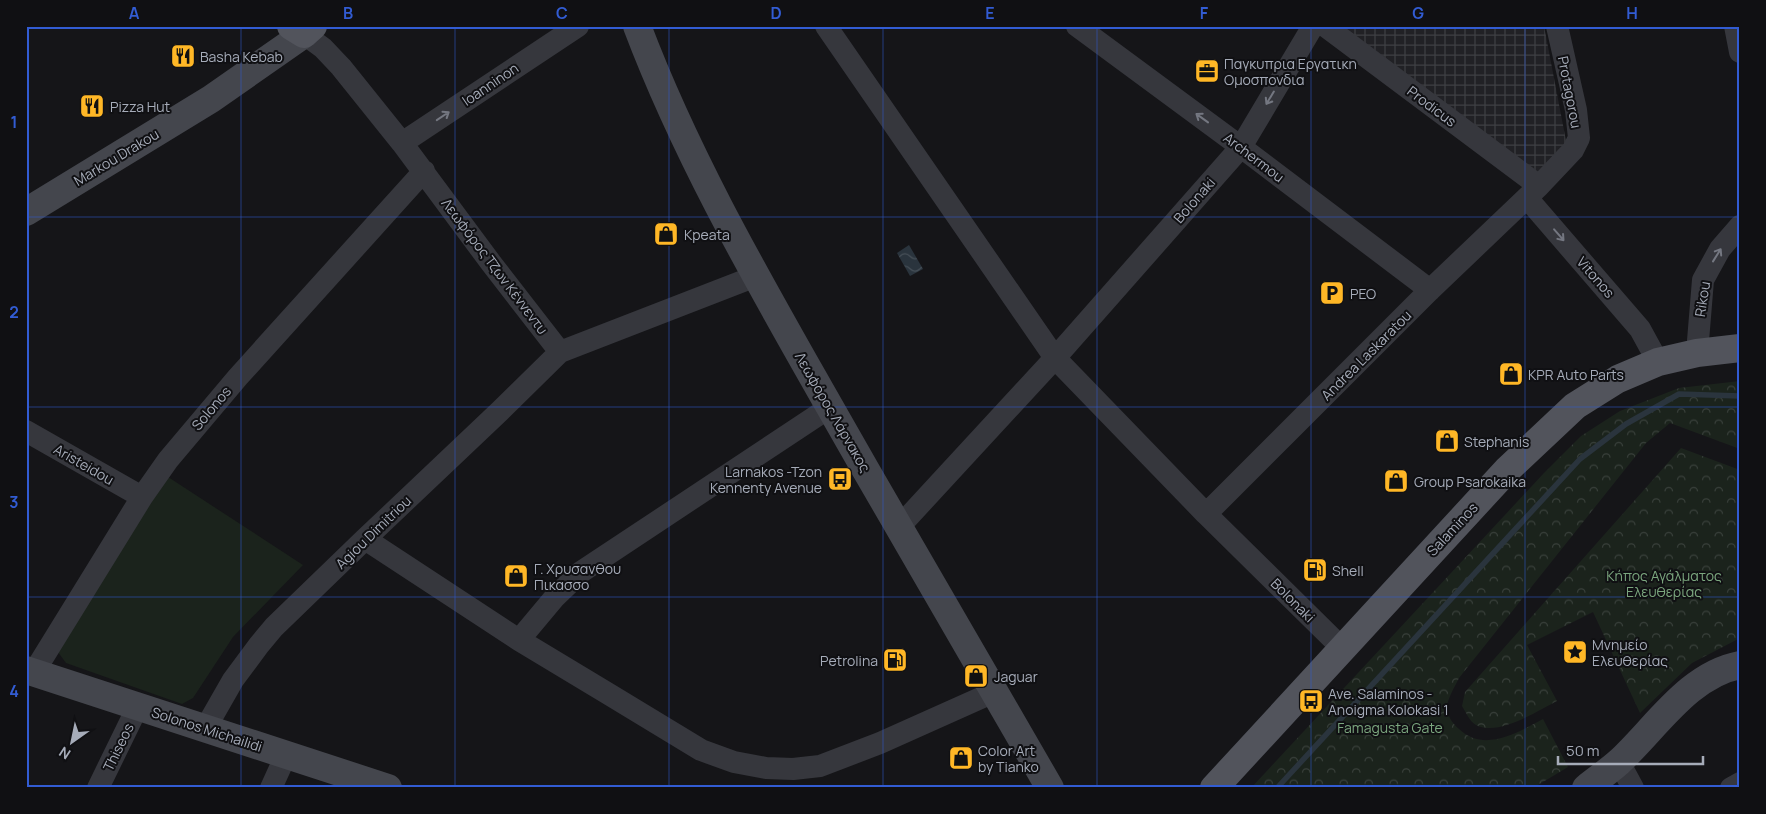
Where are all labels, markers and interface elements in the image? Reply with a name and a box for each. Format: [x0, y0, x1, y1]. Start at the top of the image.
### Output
text: A [129, 2, 140, 24]
text: B [343, 2, 353, 24]
text: C [556, 2, 568, 24]
text: D [770, 2, 782, 24]
text: E [985, 2, 995, 24]
text: F [1200, 2, 1209, 24]
text: G [1412, 2, 1424, 24]
text: H [1626, 2, 1638, 24]
restaurant icon: Basha Kebab [170, 43, 196, 69]
place label: Basha Kebab [200, 47, 283, 66]
place label: Παγκυπρια Εργατικη Ομοσπονδια [1224, 54, 1357, 89]
street label: Protagorou [1554, 54, 1586, 130]
street label: Ioanninon [458, 58, 522, 110]
office icon: Παγκυπρια Εργατικη Ομοσπονδια [1194, 58, 1220, 84]
street label: Prodicus [1404, 81, 1460, 131]
one-way arrow [1265, 91, 1275, 105]
restaurant icon: Pizza Hut [79, 93, 105, 119]
place label: Pizza Hut [110, 97, 171, 116]
one-way arrow [436, 110, 450, 121]
text: 1 [10, 111, 18, 133]
one-way arrow [1195, 113, 1209, 123]
street label: Markou Drakou [70, 124, 162, 190]
street label: Archermou [1220, 128, 1288, 186]
street label: Bolonaki [1169, 173, 1219, 227]
street label: Λεωφόρος Τζων Κέννεντυ [438, 194, 552, 338]
shop icon: Kpeata [653, 221, 679, 247]
place label: Kpeata [684, 225, 730, 244]
one-way arrow [1553, 228, 1565, 241]
one-way arrow [1712, 249, 1722, 263]
street label: Vitonos [1573, 252, 1619, 302]
parking icon: PEO [1319, 280, 1345, 306]
street label: Rikou [1690, 280, 1714, 318]
place label: PEO [1350, 284, 1376, 303]
text: 2 [9, 301, 19, 323]
street label: Andrea Laskaratou [1317, 306, 1415, 404]
street label: Λεωφόρος Λάρνακος [791, 349, 875, 476]
shop icon: KPR Auto Parts [1498, 361, 1524, 387]
place label: KPR Auto Parts [1528, 365, 1624, 384]
street label: Solonos [187, 382, 235, 434]
shop icon: Stephanis [1434, 428, 1460, 454]
place label: Stephanis [1464, 432, 1529, 451]
street label: Aristeidou [51, 439, 117, 489]
place label: Larnakos -Tzon Kennenty Avenue [710, 462, 822, 497]
bus stop icon: Larnakos -Tzon Kennenty Avenue [827, 466, 853, 492]
shop icon: Group Psarokaika [1383, 468, 1409, 494]
place label: Group Psarokaika [1414, 472, 1526, 491]
text: 3 [9, 491, 19, 513]
street label: Agiou Dimitriou [331, 491, 415, 573]
street label: Salaminos [1422, 498, 1482, 560]
fuel station icon: Shell [1302, 557, 1328, 583]
place label: Γ. Χρυσανθου Πικασσο [534, 559, 621, 594]
place label: Shell [1332, 561, 1364, 580]
shop icon: Γ. Χρυσανθου Πικασσο [503, 563, 529, 589]
park label: Κήπος Αγάλματος Ελευθερίας [1606, 566, 1722, 601]
street label: Bolonaki [1267, 574, 1319, 626]
place label: Μνημείο Ελευθερίας [1592, 635, 1668, 670]
place icon: Μνημείο Ελευθερίας [1562, 639, 1588, 665]
fuel station icon: Petrolina [882, 647, 908, 673]
place label: Petrolina [820, 651, 878, 670]
shop icon: Jaguar [963, 663, 989, 689]
place label: Jaguar [994, 667, 1038, 686]
text: 4 [9, 680, 19, 702]
place label: Ave. Salaminos - Anoigma Kolokasi 1 [1328, 684, 1449, 719]
bus stop icon: Ave. Salaminos - Anoigma Kolokasi 1 [1298, 688, 1324, 714]
street label: Solonos Michailidi [149, 702, 265, 756]
north arrow [48, 716, 98, 766]
park label: Famagusta Gate [1337, 718, 1443, 737]
street label: Thiseos [98, 720, 138, 774]
scale bar [1558, 734, 1704, 766]
text: 50 m [1566, 740, 1600, 761]
place label: Color Art by Tianko [978, 741, 1039, 776]
text: N [55, 743, 74, 764]
shop icon: Color Art by Tianko [948, 745, 974, 771]

